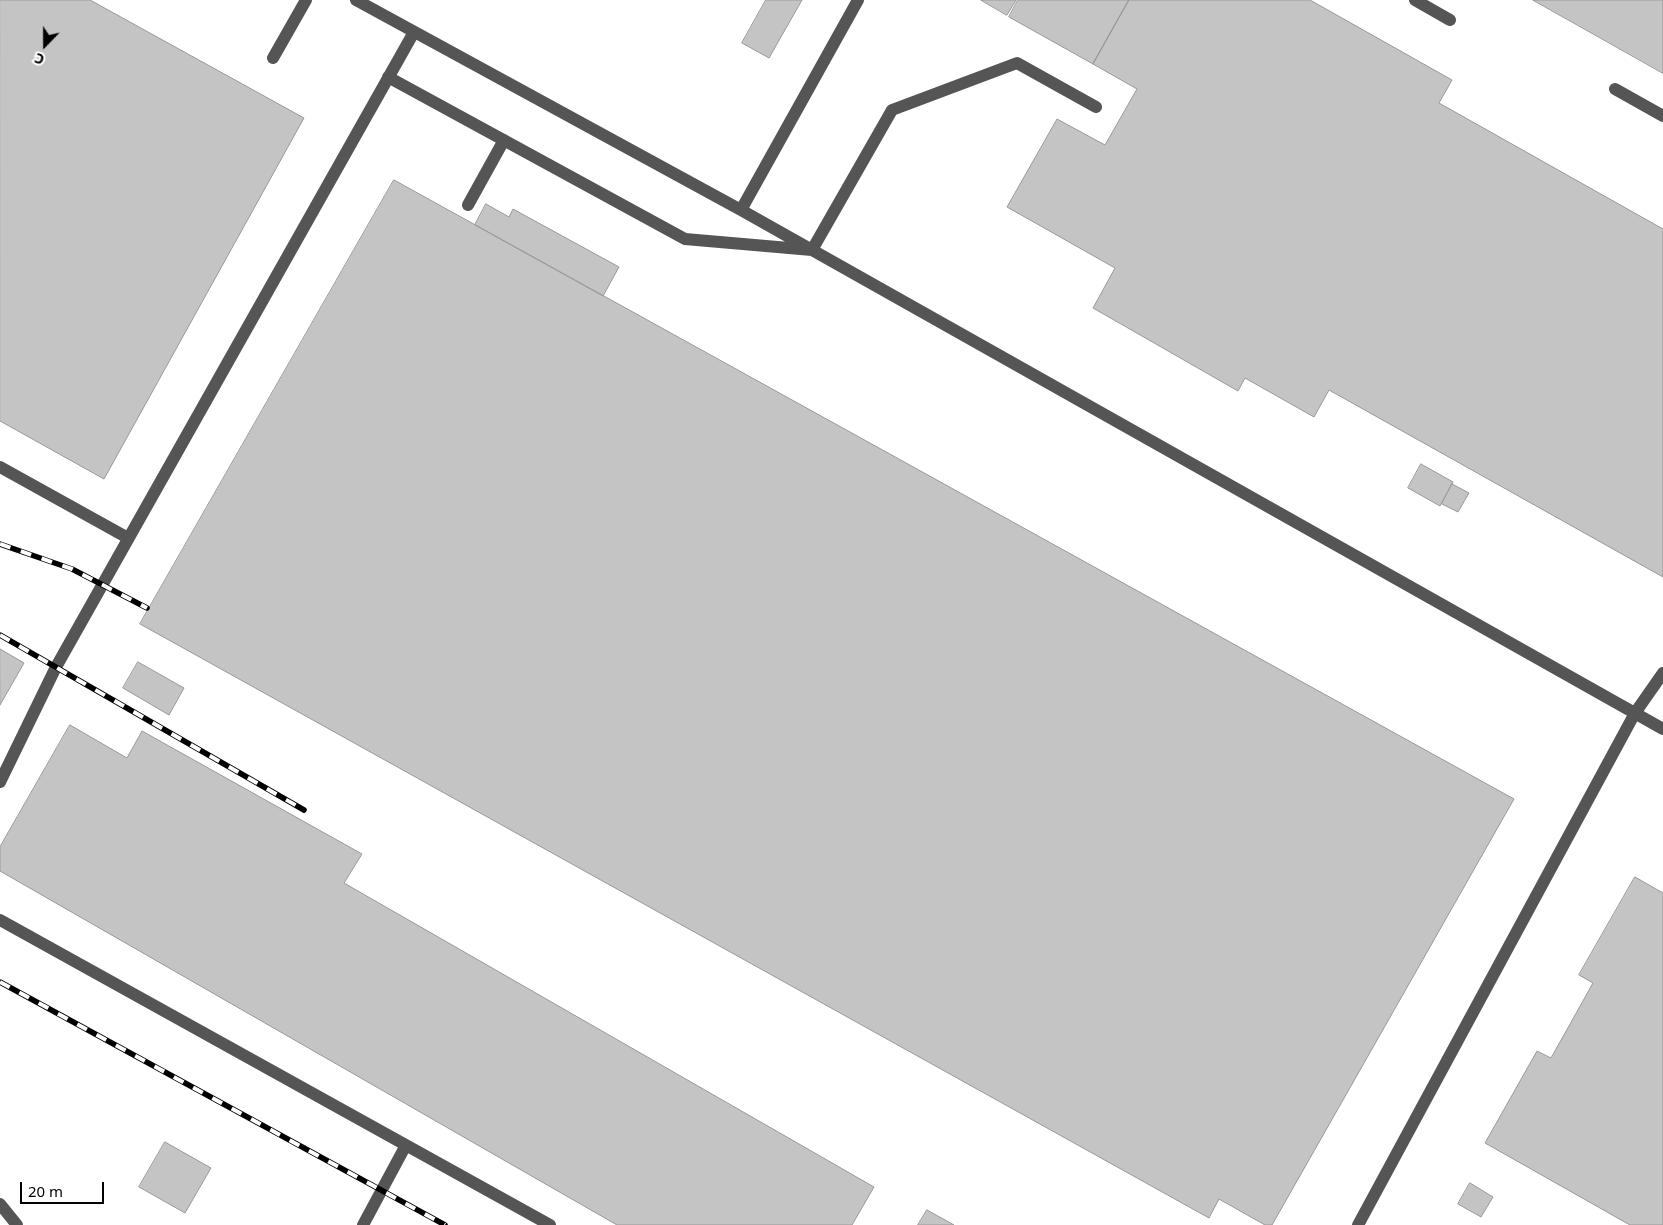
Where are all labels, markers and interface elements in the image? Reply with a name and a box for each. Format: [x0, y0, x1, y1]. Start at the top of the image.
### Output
north arrow [20, 20, 70, 70]
text: С [31, 49, 47, 70]
scale bar [22, 1172, 106, 1204]
text: 20 m [28, 1181, 63, 1201]

